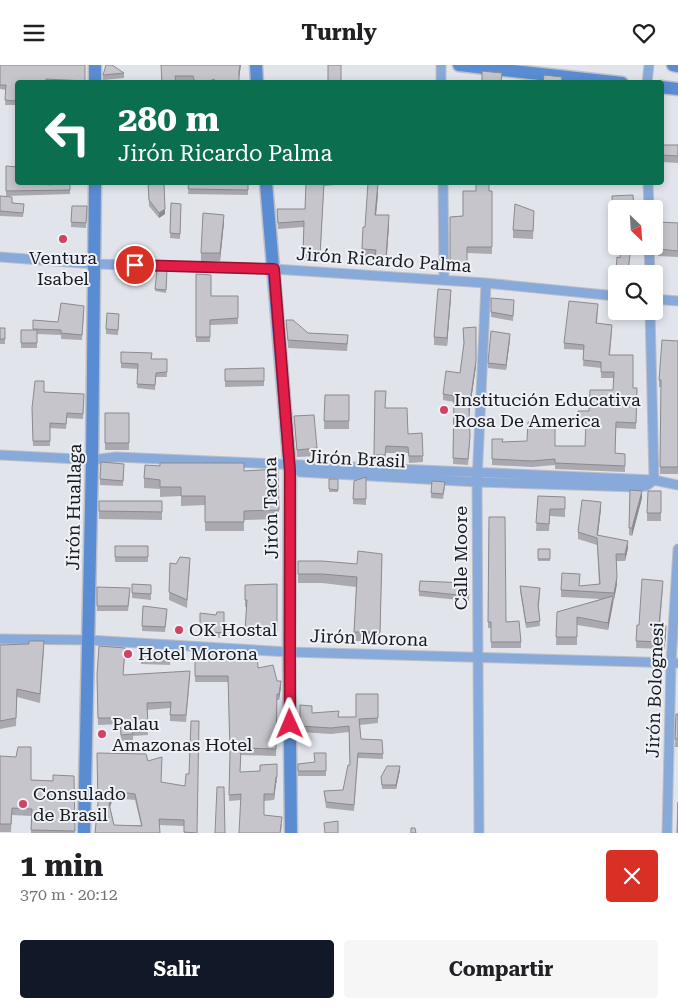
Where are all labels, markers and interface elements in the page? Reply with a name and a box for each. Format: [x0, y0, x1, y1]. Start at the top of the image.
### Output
icon: menu [20, 19, 48, 47]
icon: heart [630, 19, 658, 47]
text: Turnly [301, 20, 377, 45]
text: 280 m [118, 99, 219, 140]
icon: left [35, 100, 100, 165]
text: Jirón Ricardo Palma [118, 141, 332, 166]
north arrow [608, 200, 662, 255]
map controls [608, 200, 663, 320]
marker: Ventura Isabel [57, 233, 69, 245]
street label: Jirón Ricardo Palma [296, 243, 472, 276]
pin [114, 244, 156, 286]
place label: Ventura Isabel [29, 247, 97, 289]
icon: arrive [121, 251, 149, 279]
button: search [608, 265, 663, 320]
place label: Institución Educativa Rosa De America [454, 389, 641, 431]
marker: Institución Educativa Rosa De America [438, 404, 450, 416]
street label: Jirón Huallaga [62, 443, 85, 571]
street label: Jirón Brasil [306, 445, 407, 472]
street label: Jirón Tacna [259, 456, 282, 559]
street label: Calle Moore [450, 506, 471, 610]
place label: OK Hostal [189, 619, 278, 640]
street label: Jirón Bolognesi [642, 621, 667, 758]
marker: OK Hostal [173, 624, 185, 636]
street label: Jirón Morona [310, 625, 429, 650]
place label: Hotel Morona [138, 643, 258, 664]
marker: Hotel Morona [122, 648, 134, 660]
position arrow [263, 697, 315, 749]
place label: Palau Amazonas Hotel [112, 713, 253, 755]
marker: Palau Amazonas Hotel [96, 728, 108, 740]
place label: Consulado de Brasil [33, 783, 126, 825]
marker: Consulado de Brasil [17, 798, 29, 810]
text: 1 min [20, 848, 103, 883]
button: close [606, 850, 658, 902]
text: 370 m · 20:12 [20, 885, 118, 904]
button: Salir [20, 940, 334, 998]
button: Compartir [344, 940, 658, 998]

